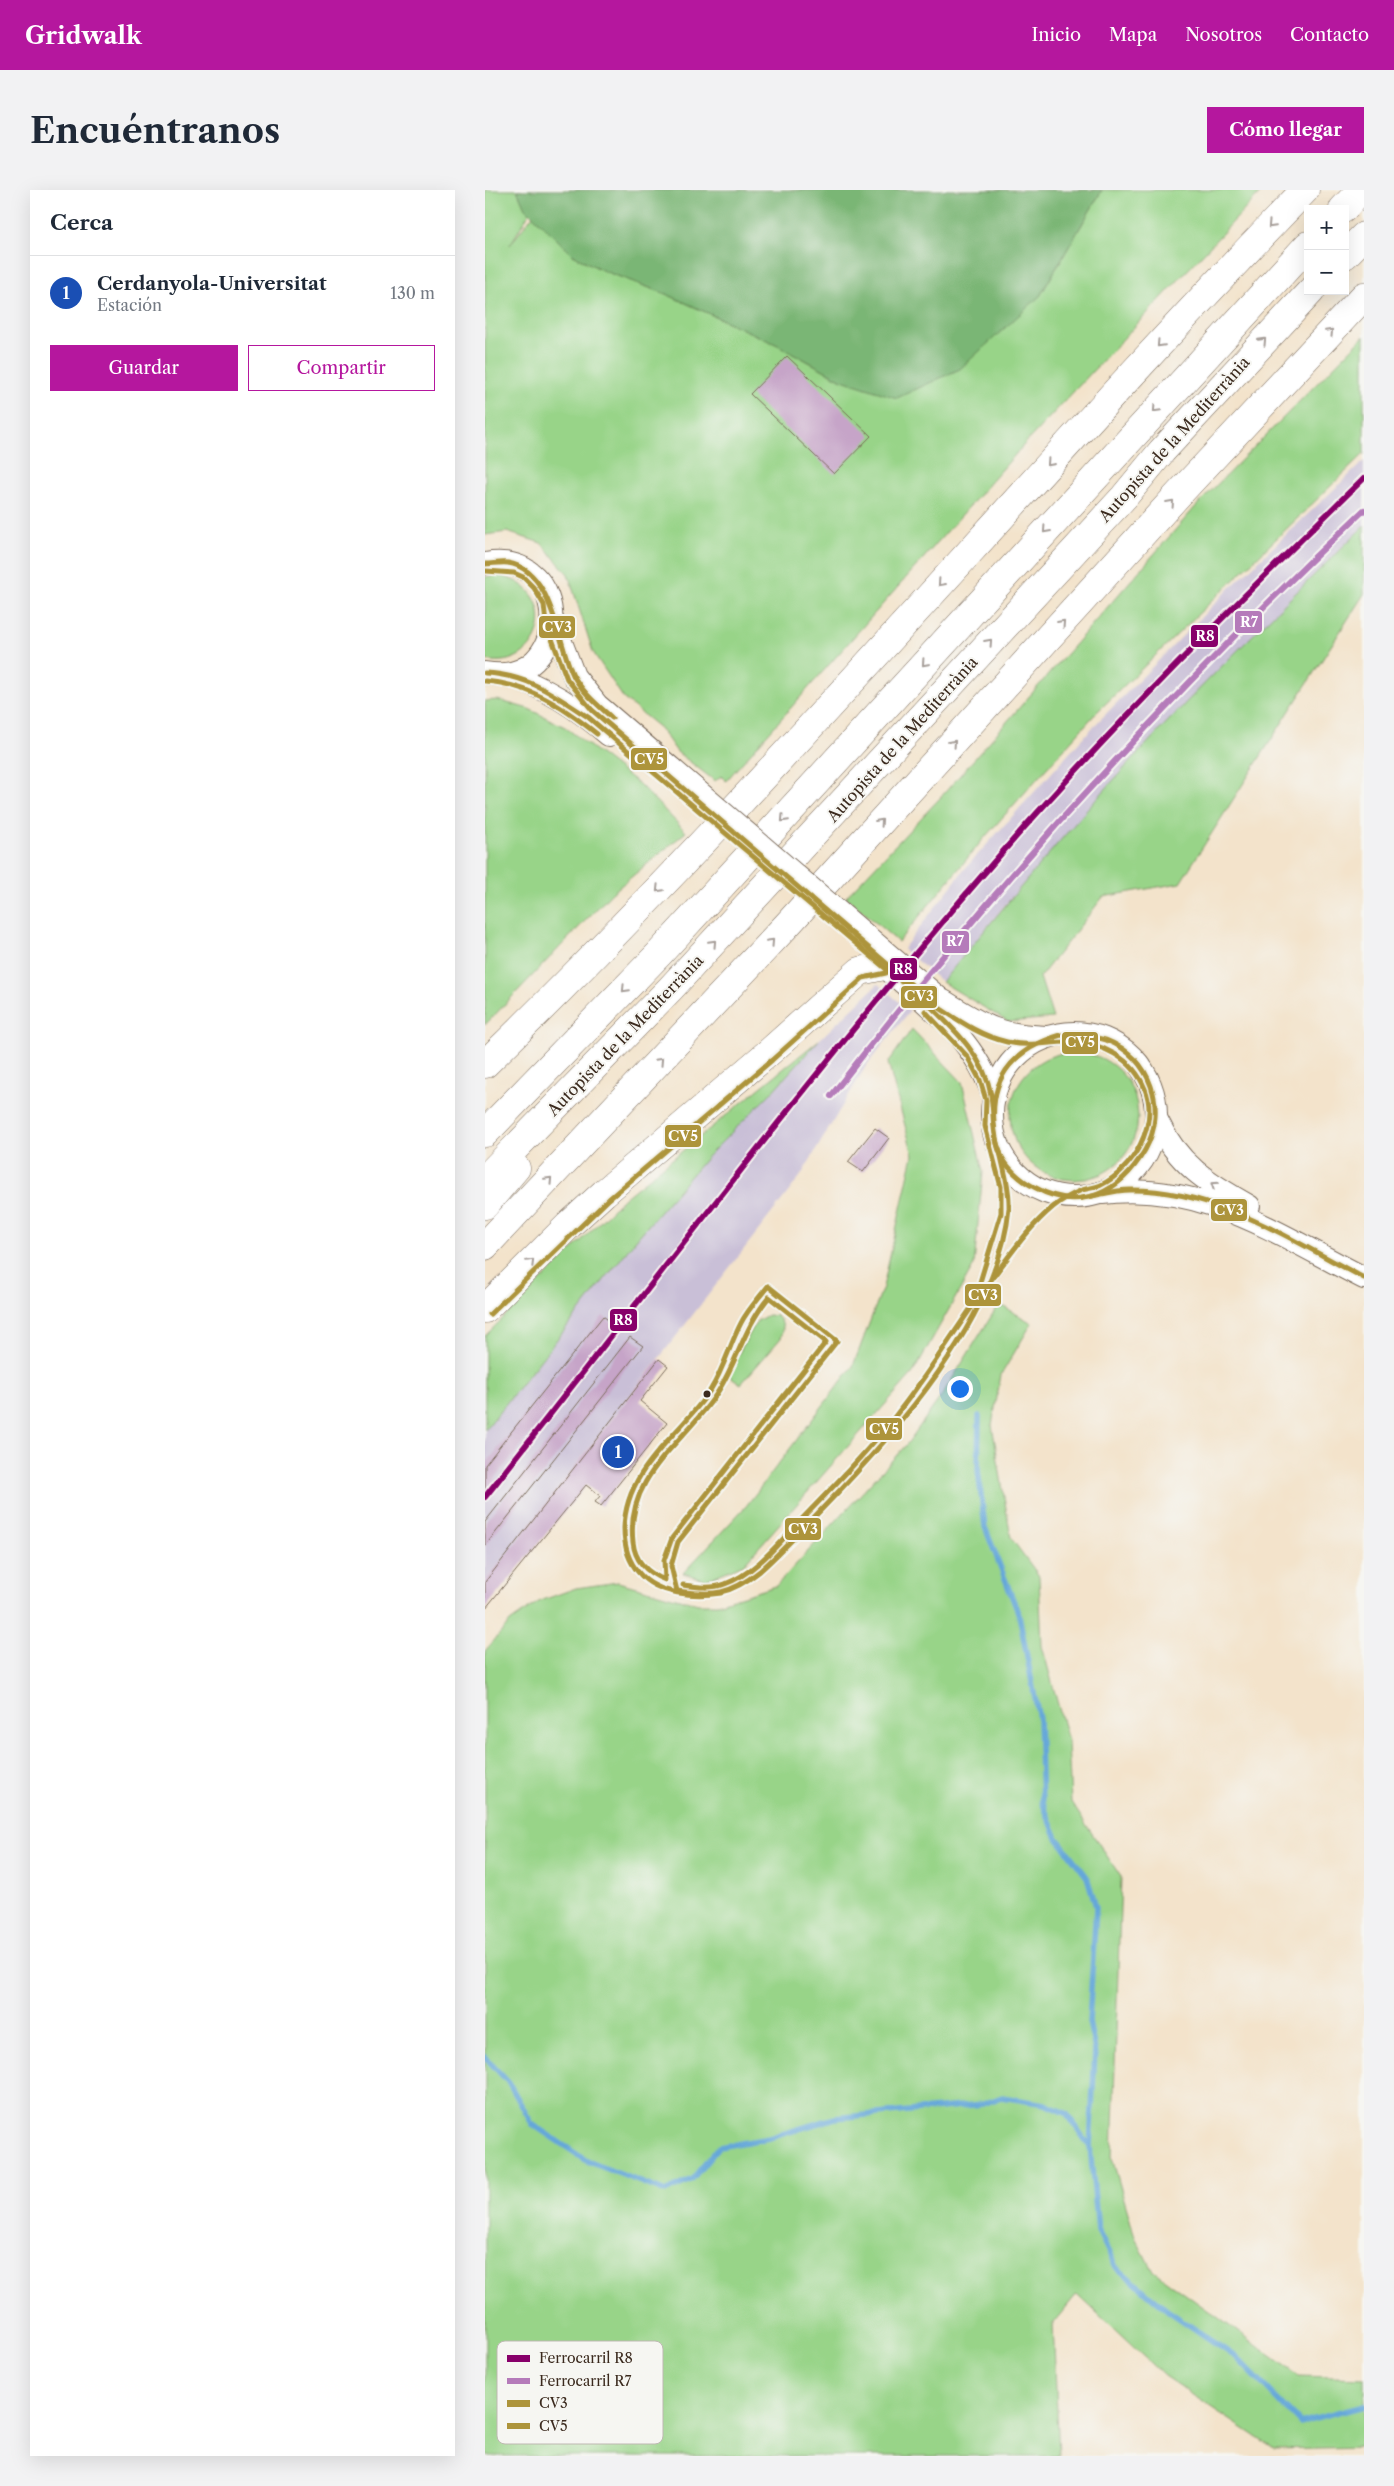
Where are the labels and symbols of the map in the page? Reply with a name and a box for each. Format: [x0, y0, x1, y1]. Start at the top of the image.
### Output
one-way arrow [1268, 219, 1277, 228]
one-way arrow [1324, 329, 1333, 338]
one-way arrow [1157, 338, 1166, 347]
one-way arrow [1257, 338, 1266, 347]
street label: Autopista de la Mediterrània [1094, 352, 1254, 527]
one-way arrow [1153, 404, 1162, 413]
one-way arrow [1047, 458, 1056, 467]
one-way arrow [1166, 499, 1175, 508]
one-way arrow [1043, 524, 1052, 533]
one-way arrow [938, 578, 947, 587]
line badge: R7 [1234, 610, 1263, 634]
text: R7 [1240, 613, 1259, 631]
line badge: CV3 [538, 615, 576, 639]
text: CV3 [542, 618, 572, 636]
one-way arrow [1056, 619, 1065, 628]
line badge: R8 [1190, 624, 1219, 648]
text: R8 [1195, 627, 1215, 645]
one-way arrow [983, 639, 992, 648]
street label: Autopista de la Mediterrània [822, 652, 982, 827]
one-way arrow [922, 658, 931, 667]
one-way arrow [947, 739, 956, 748]
line badge: CV5 [630, 747, 668, 771]
text: CV5 [634, 750, 664, 768]
one-way arrow [781, 813, 790, 822]
one-way arrow [874, 819, 883, 828]
one-way arrow [656, 883, 665, 892]
line badge: R7 [941, 930, 970, 954]
text: R7 [946, 932, 965, 950]
one-way arrow [707, 939, 716, 948]
one-way arrow [765, 939, 774, 948]
street label: Autopista de la Mediterrània [542, 950, 708, 1120]
line badge: R8 [889, 957, 918, 981]
text: R8 [893, 960, 913, 978]
one-way arrow [622, 983, 631, 992]
line badge: CV3 [900, 985, 938, 1009]
text: CV3 [904, 987, 934, 1005]
line badge: CV5 [1061, 1031, 1099, 1055]
text: CV5 [1065, 1033, 1095, 1051]
one-way arrow [654, 1058, 663, 1067]
line badge: CV5 [664, 1124, 702, 1148]
text: CV5 [668, 1127, 698, 1145]
one-way arrow [543, 1176, 552, 1185]
one-way arrow [1211, 1182, 1220, 1192]
line badge: CV3 [1210, 1198, 1248, 1222]
text: CV3 [1214, 1201, 1244, 1219]
one-way arrow [526, 1259, 535, 1268]
line badge: CV3 [964, 1283, 1002, 1307]
text: CV3 [968, 1286, 998, 1304]
line badge: R8 [609, 1308, 638, 1332]
text: R8 [613, 1311, 633, 1329]
your location [947, 1376, 973, 1402]
unlabelled marker [702, 1389, 712, 1399]
line badge: CV5 [865, 1417, 903, 1441]
text: CV5 [869, 1420, 899, 1438]
pin: 1 [602, 1433, 634, 1471]
line badge: CV3 [784, 1517, 822, 1541]
text: CV3 [788, 1520, 818, 1538]
legend [497, 2341, 663, 2444]
text: Ferrocarril R8 [539, 2349, 633, 2367]
text: Ferrocarril R7 [539, 2372, 631, 2390]
text: CV3 [539, 2394, 568, 2412]
text: CV5 [539, 2417, 568, 2435]

